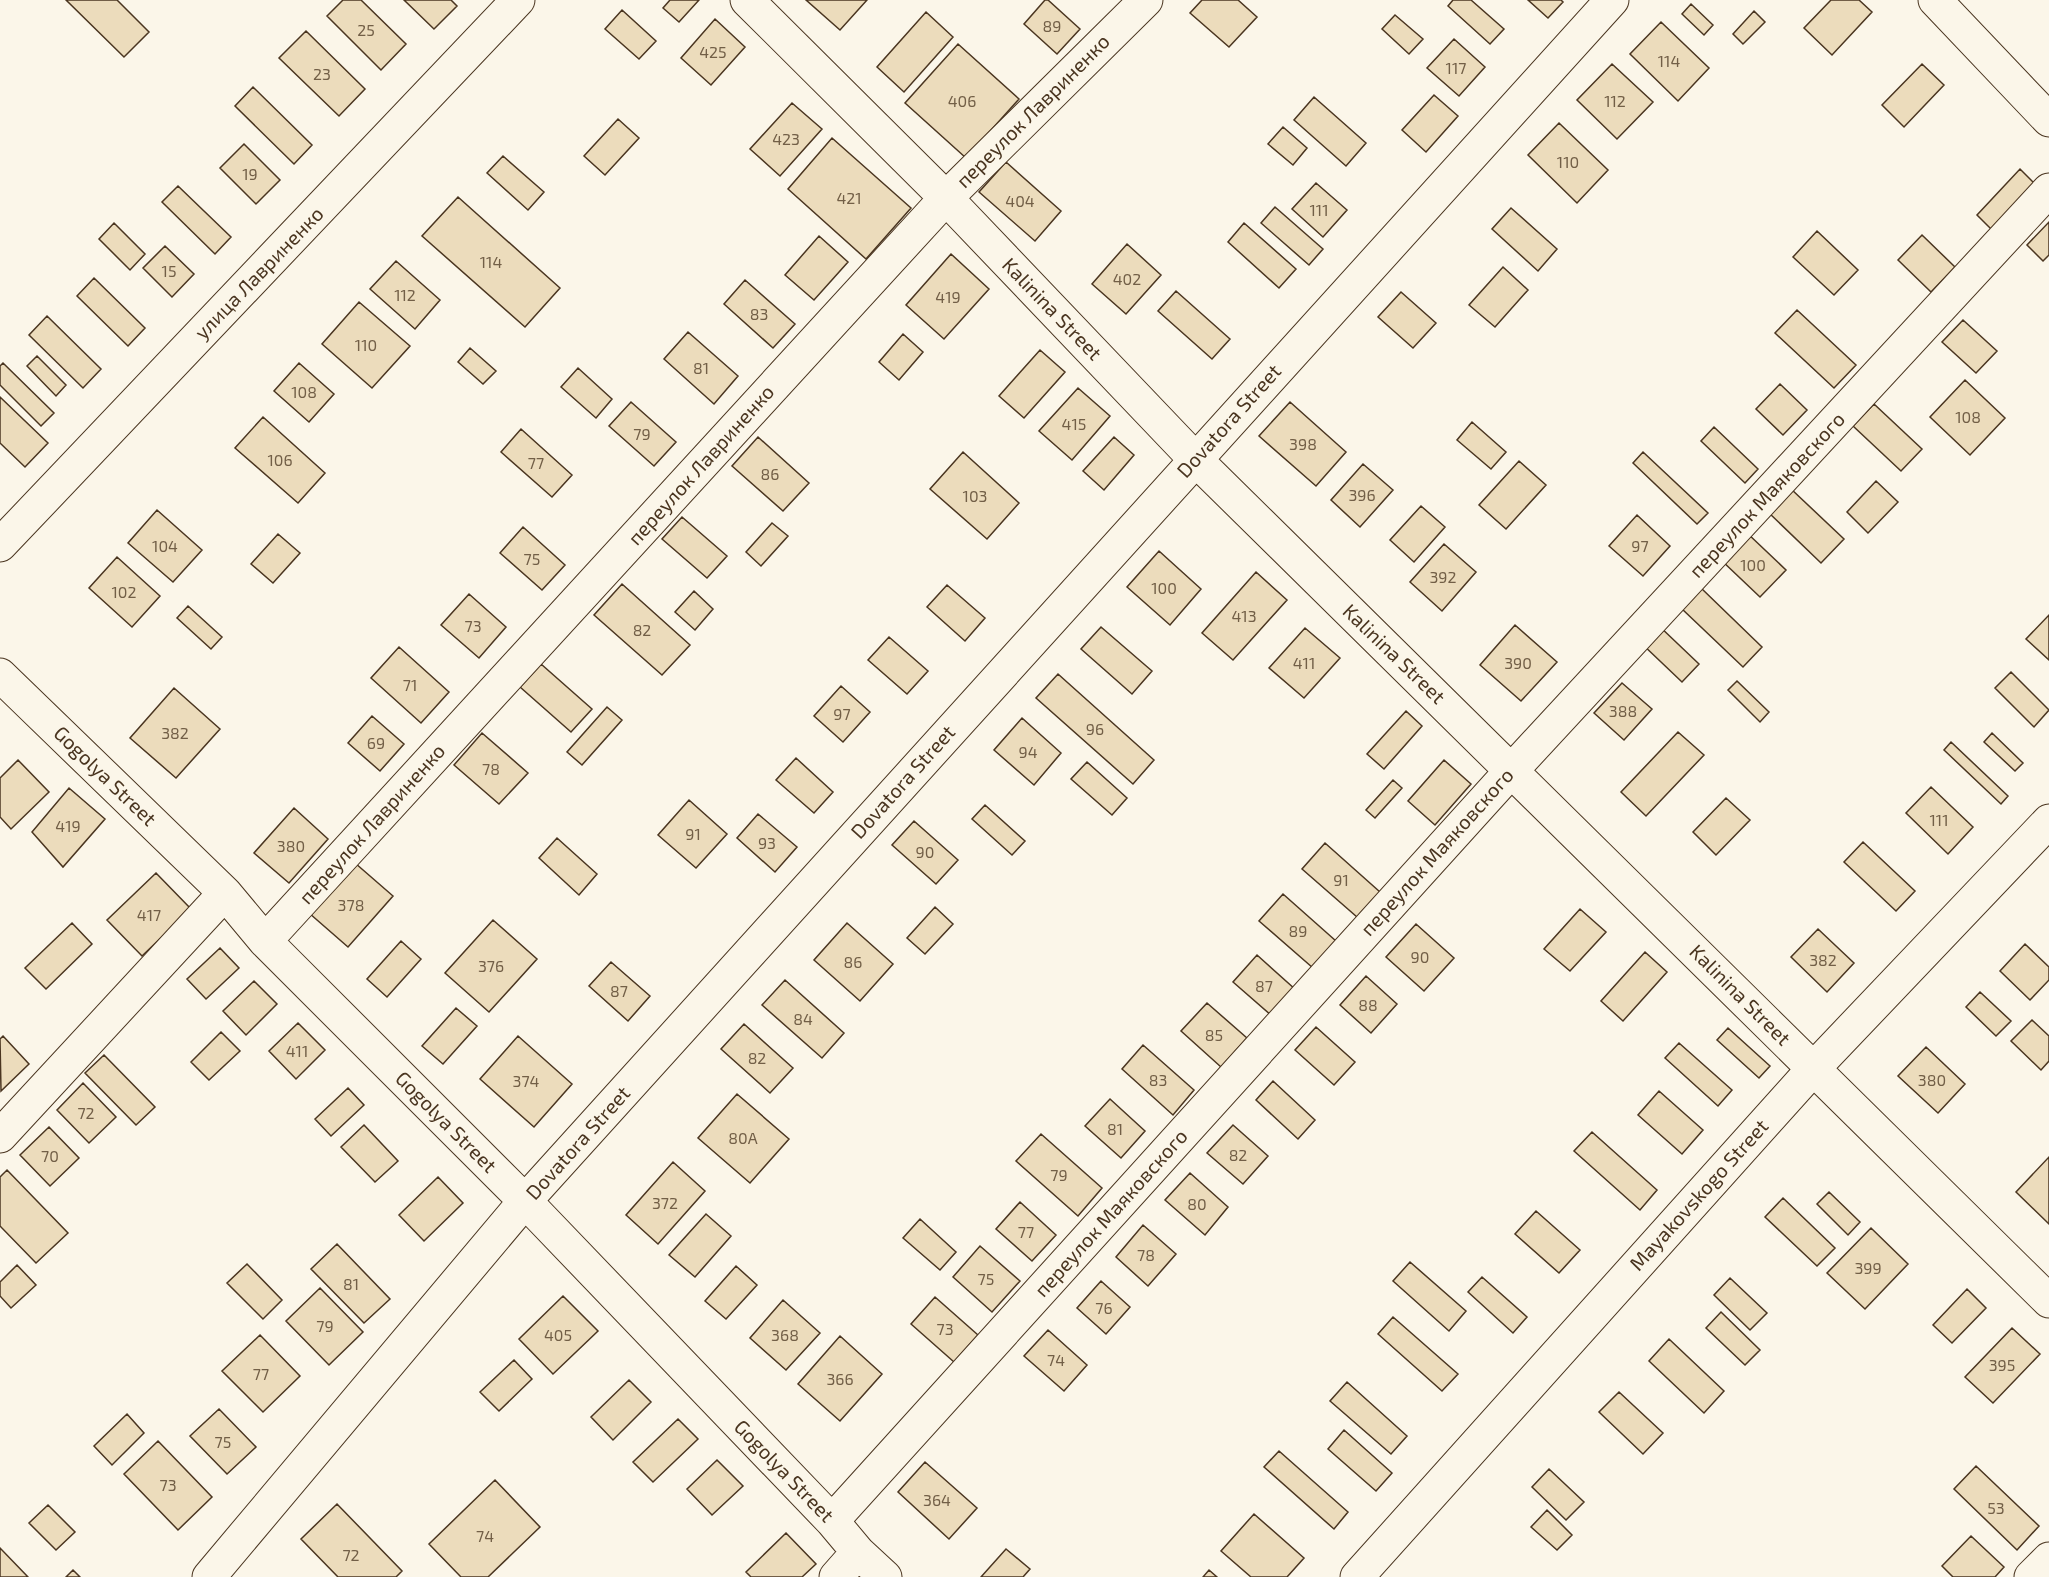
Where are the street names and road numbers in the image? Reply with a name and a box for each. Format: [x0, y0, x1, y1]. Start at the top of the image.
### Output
street label: переулок Лавриненко [951, 29, 1115, 193]
street label: улица Лавриненко [189, 201, 328, 344]
street label: Kalinina Street [998, 252, 1108, 365]
street label: Dovatora Street [1171, 359, 1286, 482]
street label: переулок Лавриненко [622, 379, 779, 550]
street label: переулок Маяковского [1683, 407, 1850, 583]
street label: Kalinina Street [1339, 598, 1451, 708]
street label: Gogolya Street [49, 720, 162, 830]
street label: Dovatora Street [845, 720, 960, 843]
street label: переулок Лавриненко [293, 738, 450, 909]
street label: переулок Маяковского [1355, 763, 1519, 941]
street label: Kalinina Street [1685, 939, 1796, 1050]
street label: Gogolya Street [391, 1066, 503, 1177]
street label: Dovatora Street [520, 1081, 635, 1204]
street label: Mayakovskogo Street [1624, 1113, 1773, 1275]
street label: переулок Маяковского [1029, 1124, 1193, 1302]
street label: Gogolya Street [730, 1414, 840, 1527]

